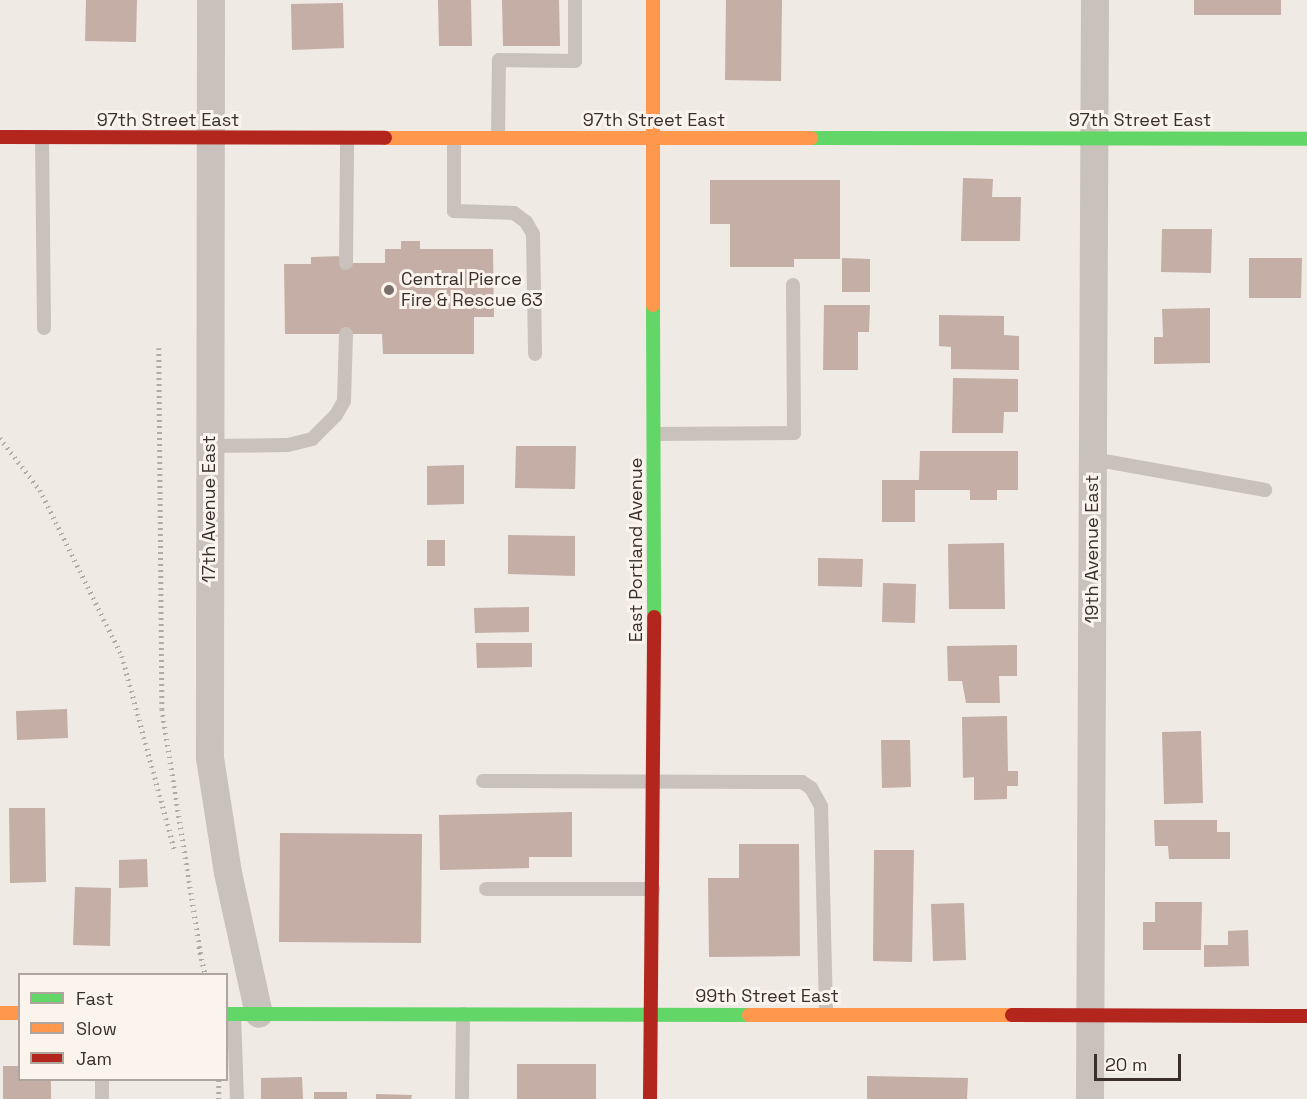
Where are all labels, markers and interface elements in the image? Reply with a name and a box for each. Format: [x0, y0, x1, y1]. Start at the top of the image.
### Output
street label: 97th Street East [97, 109, 239, 131]
street label: 97th Street East [583, 109, 725, 131]
street label: 97th Street East [1069, 109, 1211, 131]
place label: Central Pierce Fire & Rescue 63 [401, 269, 543, 312]
marker: Central Pierce Fire & Rescue 63 [382, 283, 396, 297]
street label: 17th Avenue East [198, 435, 220, 583]
street label: East Portland Avenue [625, 458, 647, 642]
street label: 19th Avenue East [1081, 475, 1103, 623]
legend [18, 973, 228, 1081]
street label: 99th Street East [695, 985, 839, 1007]
text: Fast [76, 987, 113, 1010]
text: Slow [76, 1017, 117, 1040]
scale bar [1097, 1042, 1184, 1080]
text: Jam [76, 1047, 112, 1070]
text: 20 m [1105, 1053, 1148, 1076]

